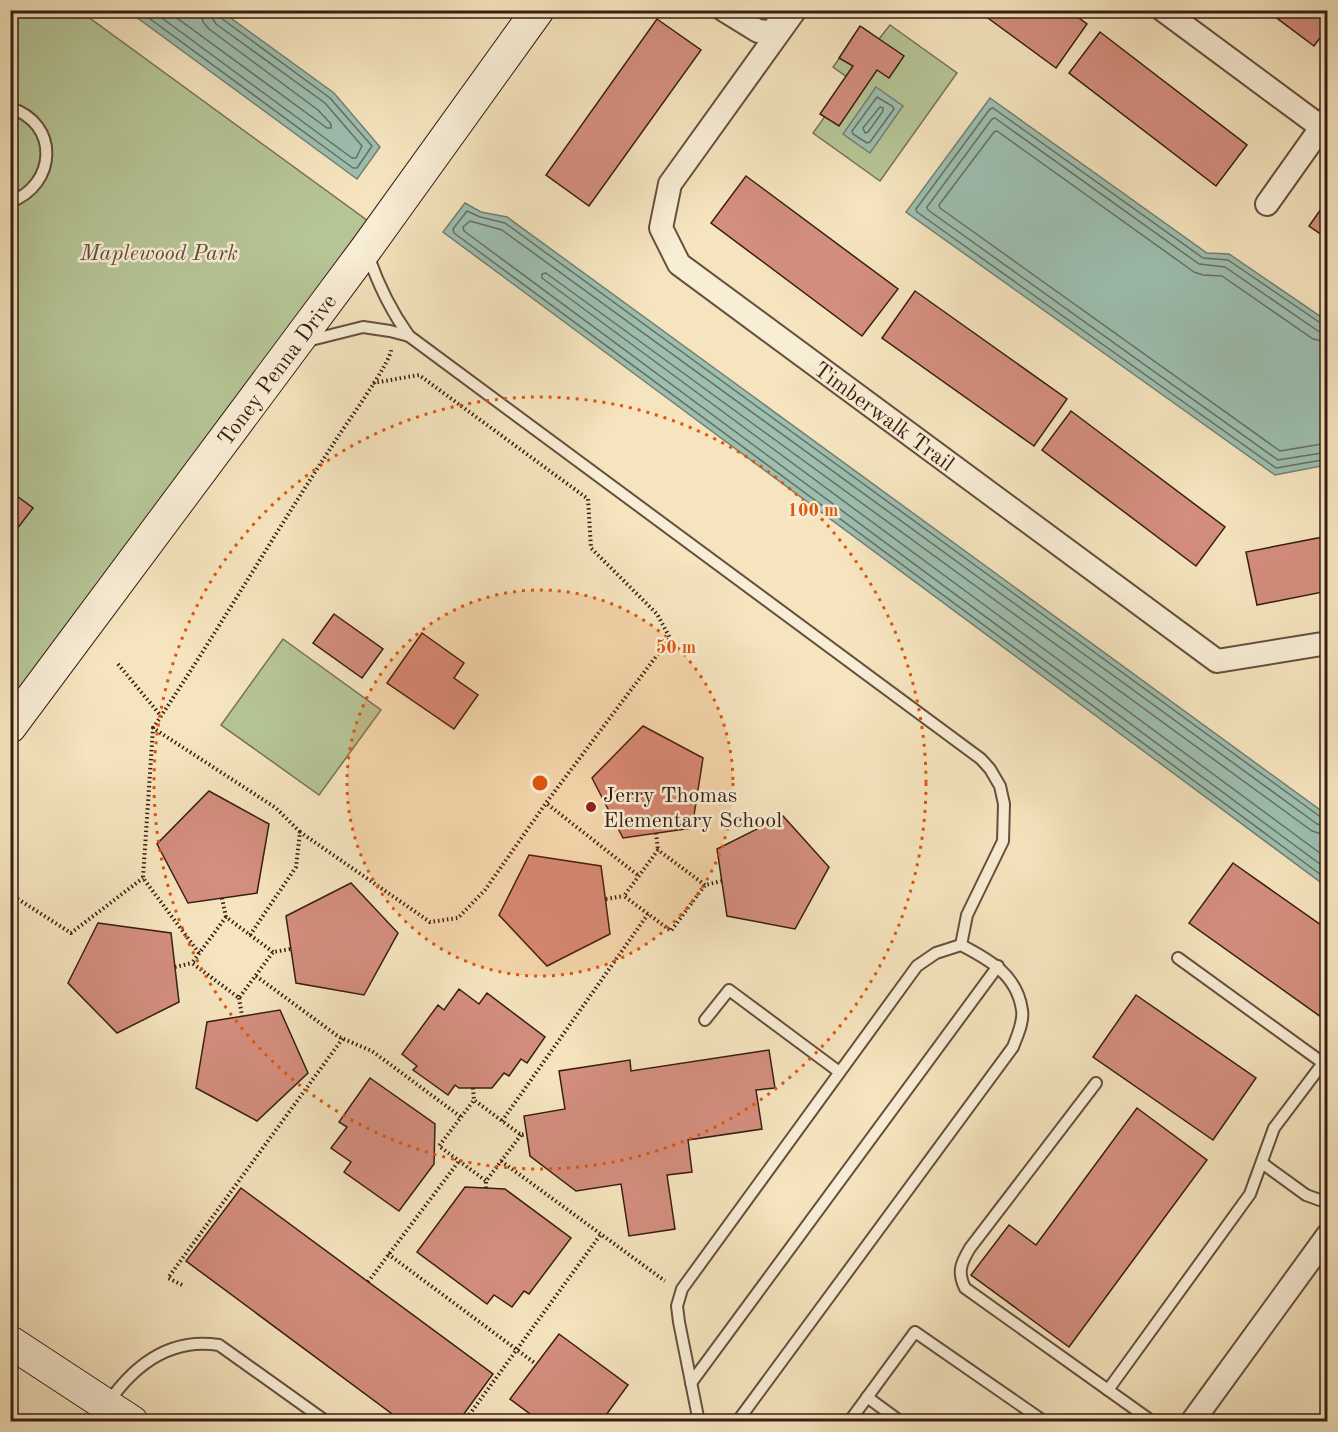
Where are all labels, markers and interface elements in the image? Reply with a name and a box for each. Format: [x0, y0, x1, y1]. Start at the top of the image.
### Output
park label: Maplewood Park [79, 243, 238, 265]
street label: Toney Penna Drive [215, 291, 341, 450]
street label: Timberwalk Trail [809, 359, 958, 476]
text: 100 m [788, 502, 838, 520]
text: 50 m [656, 639, 696, 657]
centre of rings [530, 773, 550, 793]
place label: Jerry Thomas Elementary School [603, 785, 782, 832]
marker: Jerry Thomas Elementary School [584, 800, 598, 814]

